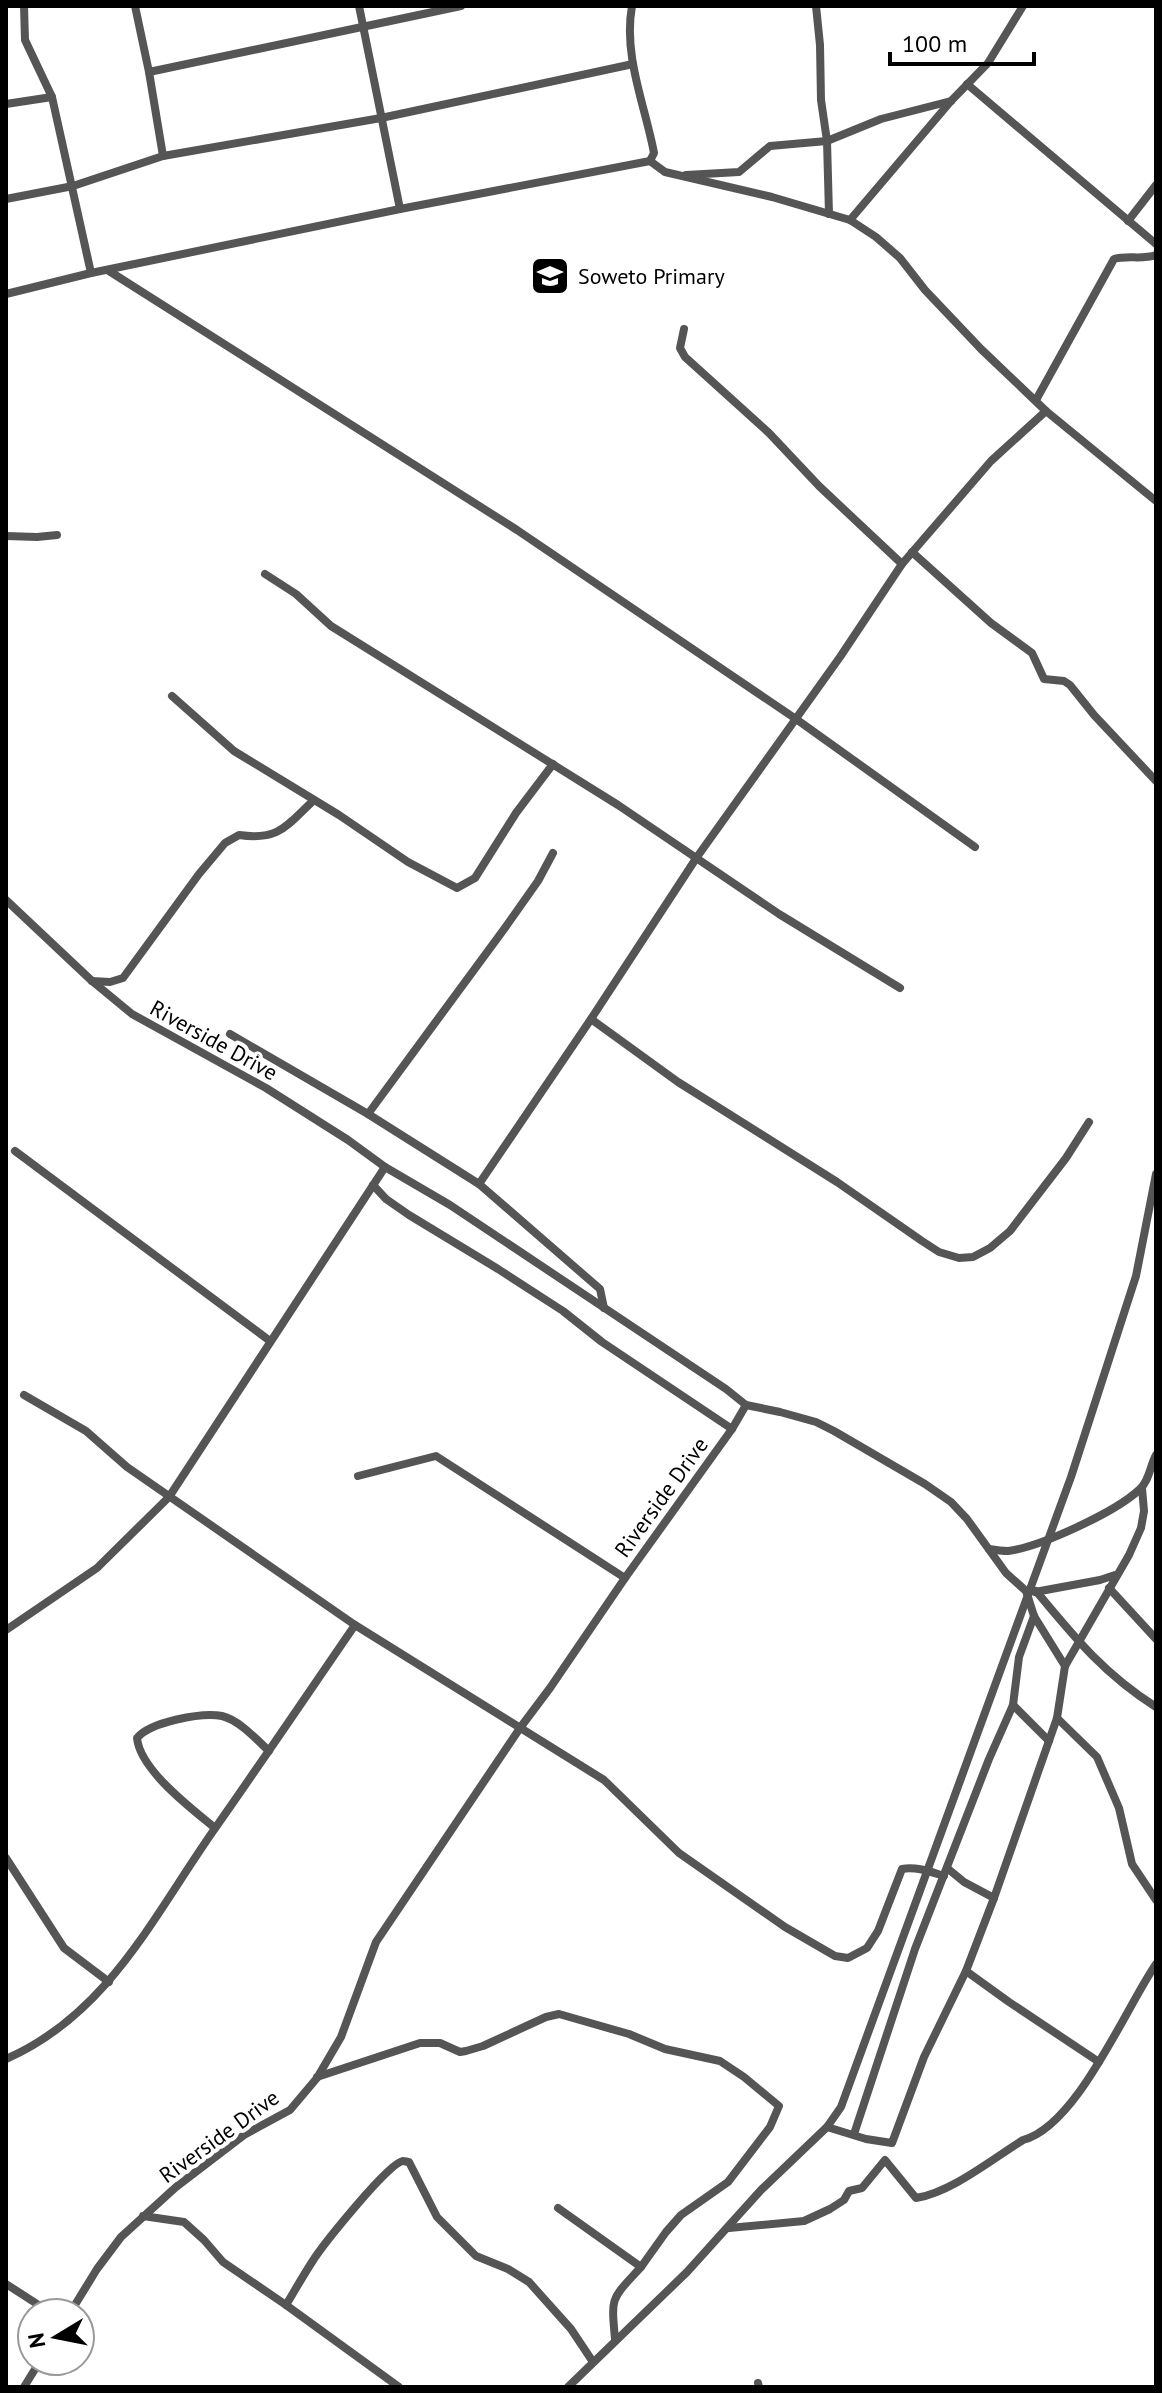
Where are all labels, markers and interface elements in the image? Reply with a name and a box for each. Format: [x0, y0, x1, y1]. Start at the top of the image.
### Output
scale bar [890, 16, 1034, 66]
text: 100 m [902, 28, 967, 59]
school or university icon: Soweto Primary [529, 255, 571, 297]
place label: Soweto Primary [578, 262, 725, 290]
street label: Riverside Drive [145, 993, 283, 1087]
street label: Riverside Drive [608, 1432, 714, 1562]
street label: Riverside Drive [154, 2083, 284, 2189]
north arrow [16, 2297, 96, 2377]
text: N [21, 2331, 51, 2350]

